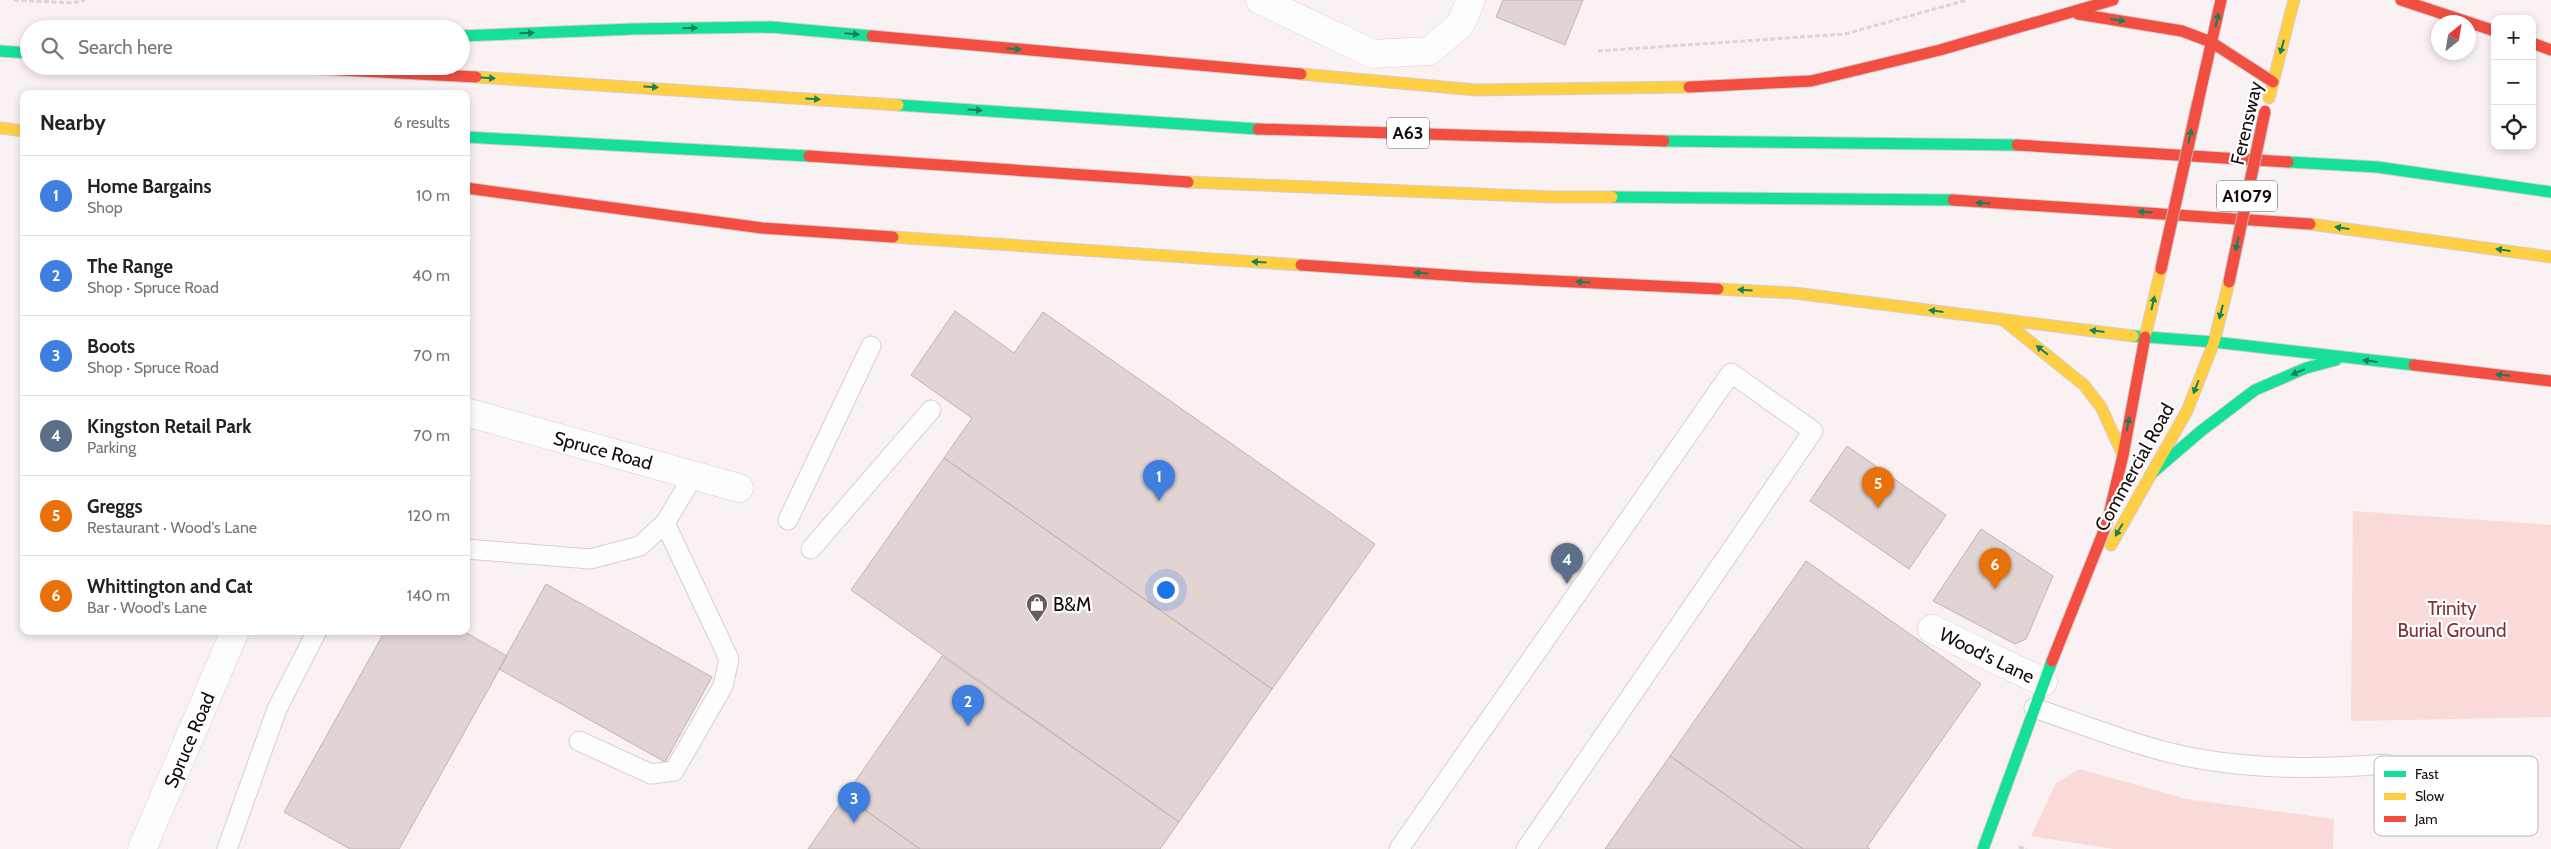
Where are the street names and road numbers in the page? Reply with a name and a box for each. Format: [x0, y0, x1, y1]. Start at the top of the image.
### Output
street label: Ferensway [2226, 79, 2267, 167]
road number: A63 [1387, 118, 1429, 148]
road number: A1079 [2217, 180, 2277, 212]
street label: Commercial Road [2090, 399, 2179, 535]
street label: Spruce Road [551, 426, 655, 475]
street label: Wood's Lane [1936, 623, 2038, 688]
street label: Spruce Road [159, 689, 220, 791]

